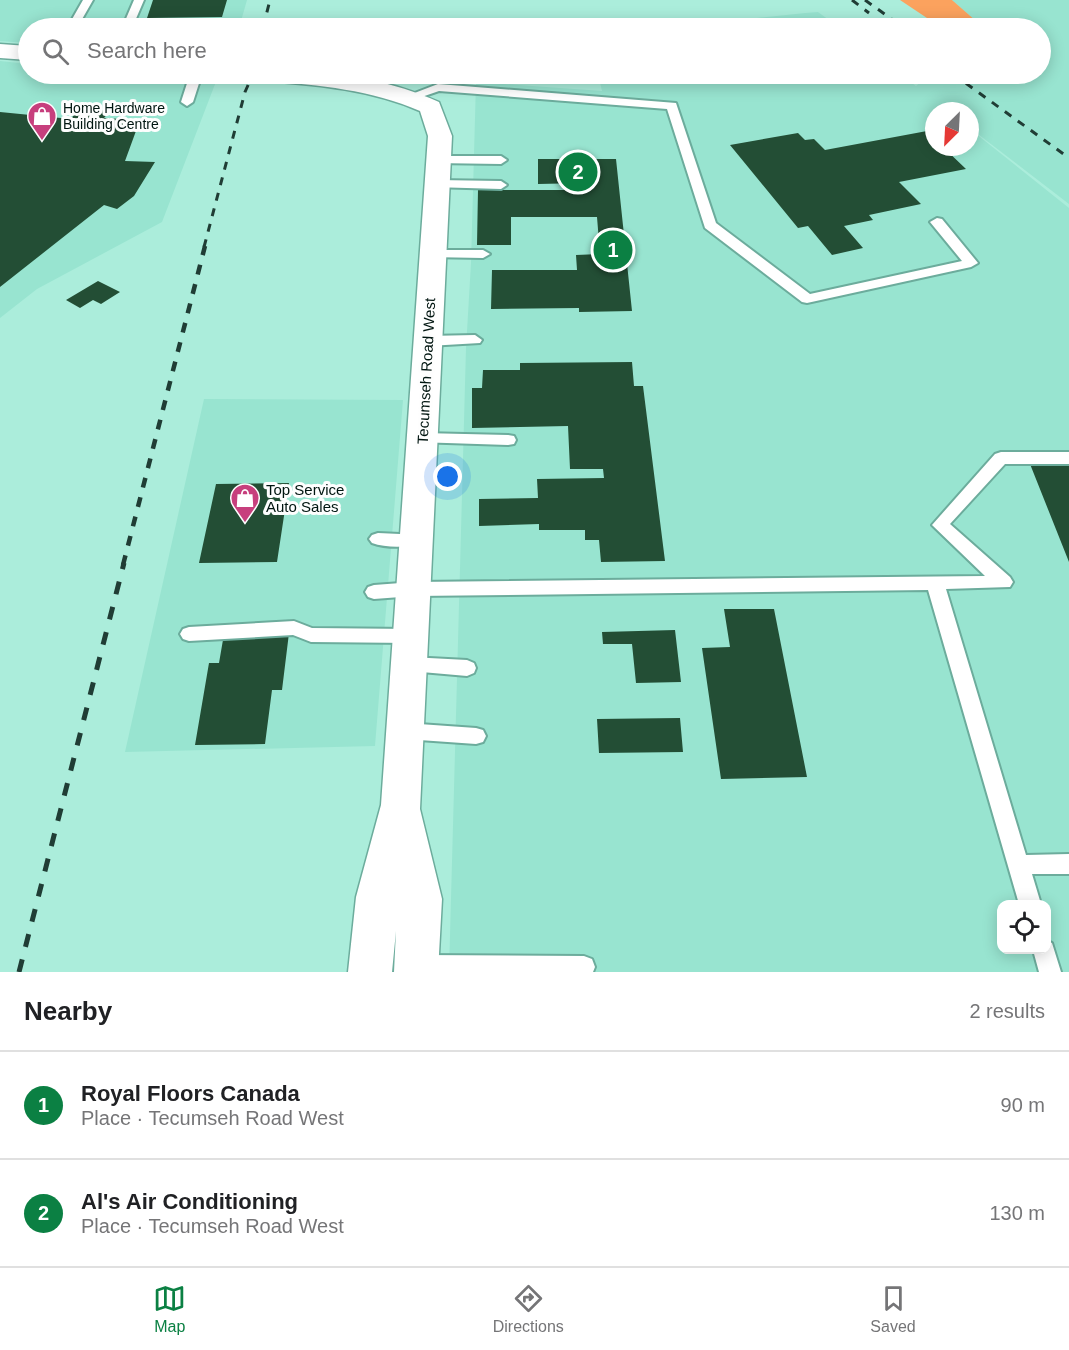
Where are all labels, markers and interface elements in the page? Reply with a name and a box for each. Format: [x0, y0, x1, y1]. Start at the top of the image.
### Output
search box [18, 18, 1051, 84]
icon: search [39, 35, 72, 68]
text: Search here [87, 38, 207, 63]
shop icon: Home Hardware Building Centre [26, 100, 58, 142]
place label: Home Hardware Building Centre [63, 100, 165, 132]
north arrow [925, 102, 979, 156]
pin: 2 [558, 150, 598, 195]
pin: 1 [594, 228, 632, 272]
street label: Tecumseh Road West [414, 297, 438, 445]
your location [433, 462, 462, 491]
place label: Top Service Auto Sales [266, 481, 344, 515]
shop icon: Top Service Auto Sales [229, 482, 261, 524]
map controls [997, 900, 1051, 954]
button: locate [997, 900, 1051, 954]
text: Nearby [24, 996, 112, 1026]
text: 2 results [969, 1000, 1045, 1022]
text: Royal Floors Canada [81, 1081, 300, 1106]
text: 1 [38, 1094, 49, 1116]
text: 90 m [1001, 1094, 1045, 1116]
text: Place · Tecumseh Road West [81, 1107, 344, 1129]
text: Al's Air Conditioning [81, 1189, 298, 1214]
text: 2 [38, 1202, 49, 1224]
text: 130 m [989, 1202, 1045, 1224]
text: Place · Tecumseh Road West [81, 1215, 344, 1237]
tab: Map [153, 1282, 186, 1336]
tab: Directions [493, 1282, 564, 1336]
tab: Saved [870, 1282, 916, 1336]

